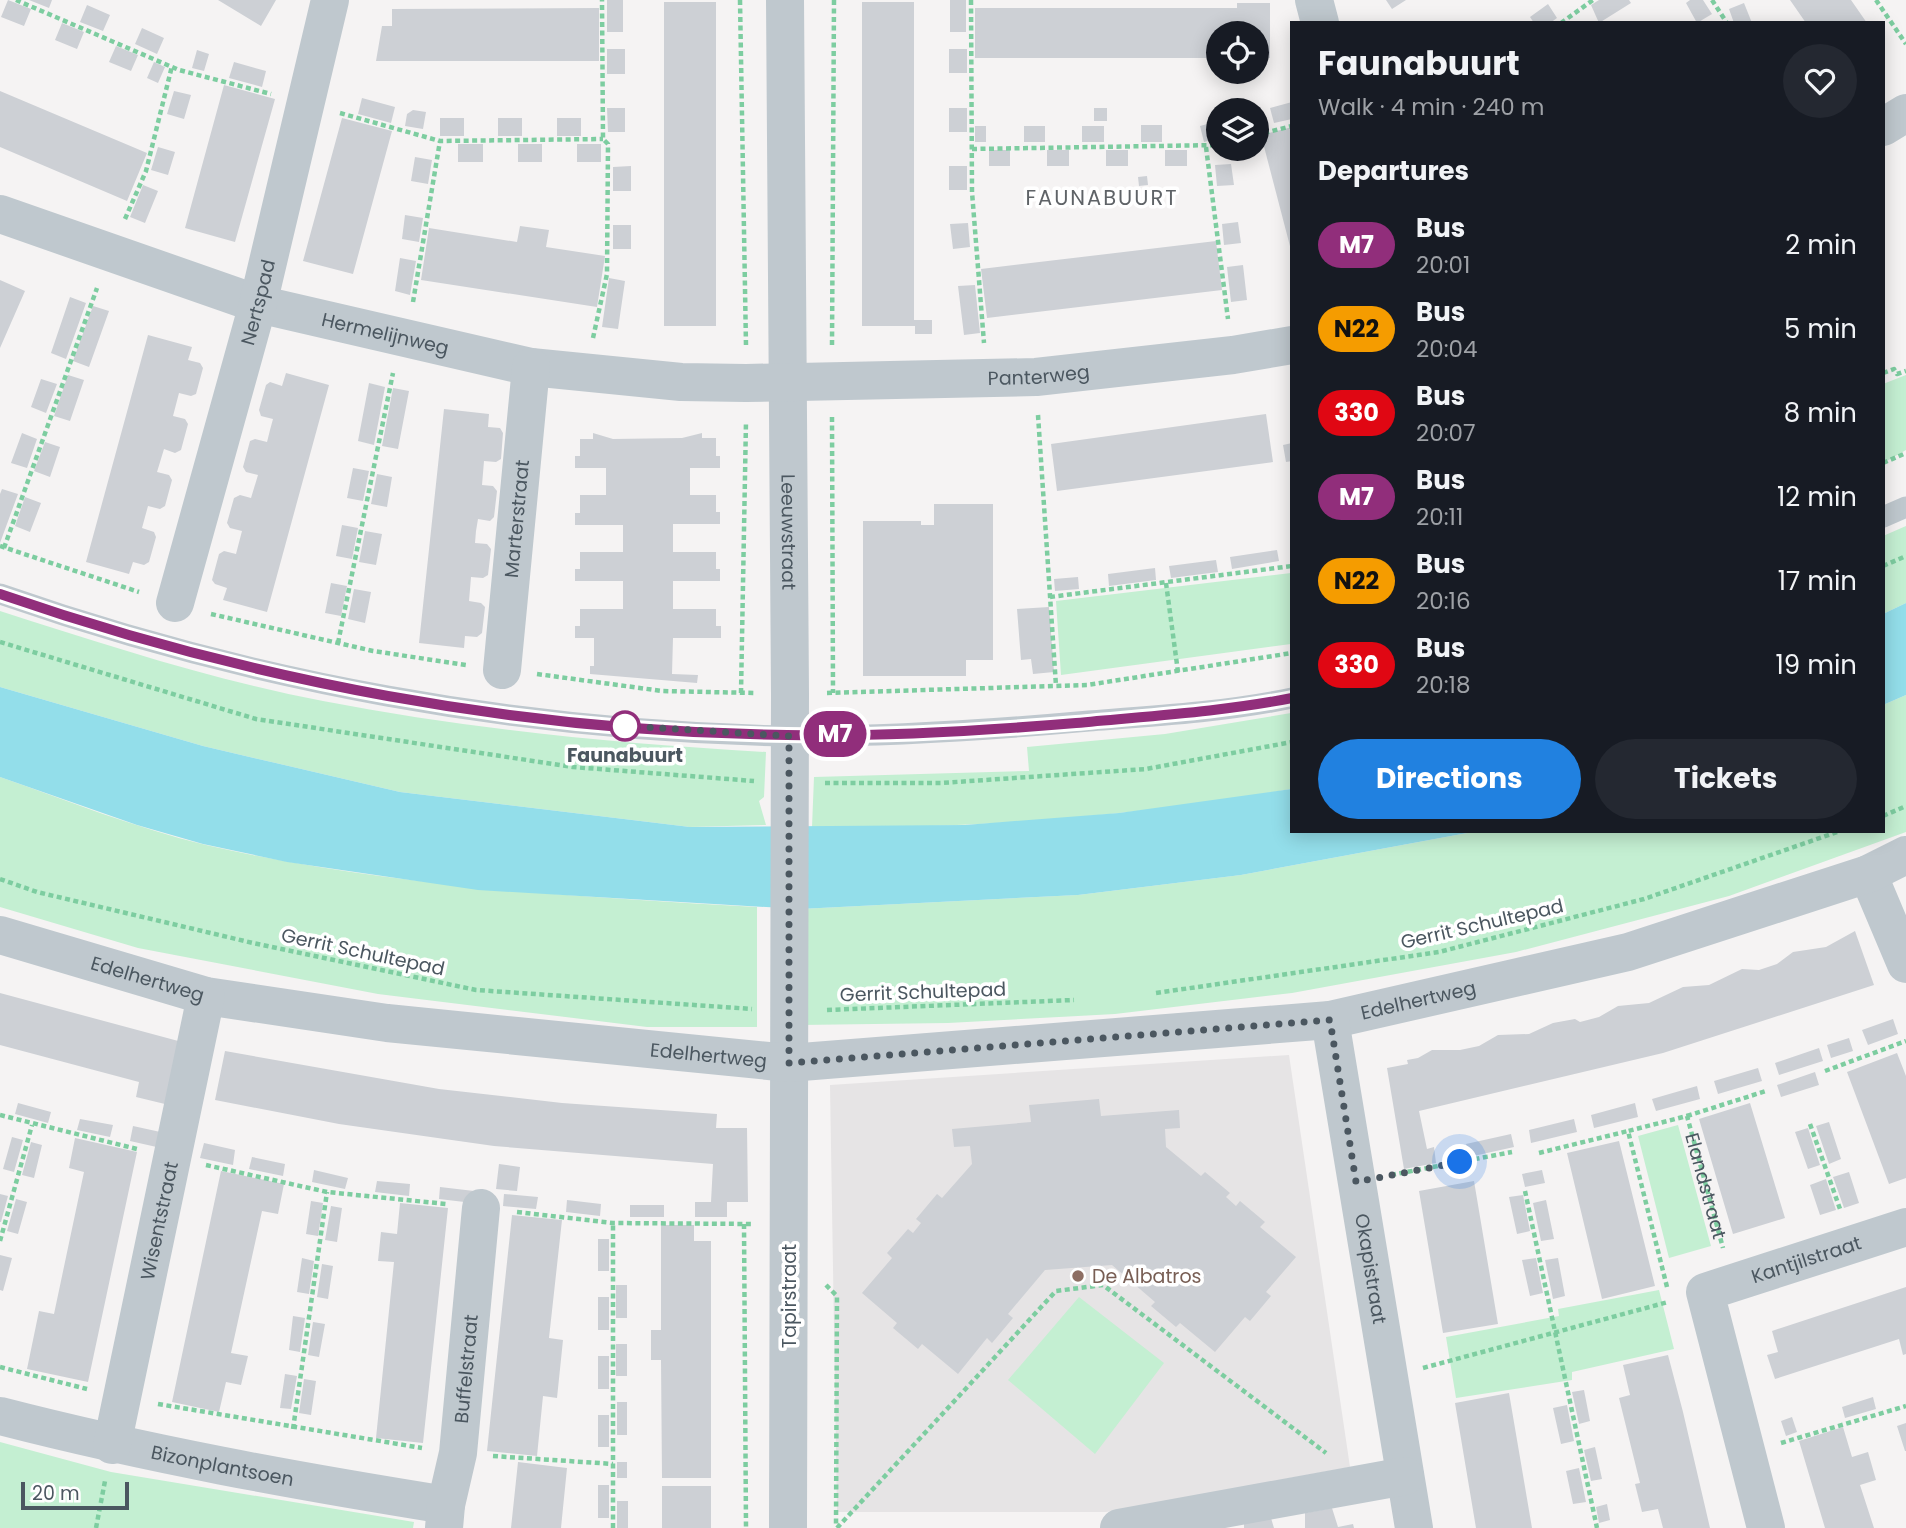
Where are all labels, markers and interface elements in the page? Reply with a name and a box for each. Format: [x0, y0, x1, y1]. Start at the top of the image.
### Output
map controls [1206, 21, 1269, 161]
button: locate [1206, 21, 1269, 84]
text: Faunabuurt [1318, 40, 1520, 87]
button: heart [1783, 44, 1857, 118]
text: Walk · 4 min · 240 m [1318, 91, 1544, 123]
button: layers [1206, 98, 1269, 161]
text: Departures [1318, 153, 1469, 189]
district label: FAUNABUURT [1025, 183, 1179, 212]
text: Bus [1416, 210, 1465, 246]
text: 2 min [1785, 227, 1857, 263]
text: M7 [1339, 228, 1374, 261]
text: 20:01 [1416, 249, 1470, 281]
street label: Nertspad [234, 257, 282, 348]
text: Bus [1416, 294, 1465, 330]
street label: Hermelijnweg [319, 306, 452, 361]
text: 5 min [1784, 311, 1857, 347]
text: N22 [1334, 312, 1379, 345]
text: 20:04 [1416, 333, 1477, 365]
street label: Panterweg [987, 358, 1091, 391]
text: Bus [1416, 378, 1465, 414]
text: 8 min [1784, 395, 1857, 431]
text: 330 [1334, 396, 1379, 429]
text: 20:07 [1416, 417, 1476, 449]
street label: Marterstraat [497, 458, 536, 579]
text: Bus [1416, 462, 1465, 498]
street label: Leeuwstraat [775, 474, 803, 590]
text: 12 min [1777, 479, 1857, 515]
text: M7 [1339, 480, 1374, 513]
text: 20:11 [1416, 501, 1463, 533]
text: Bus [1416, 546, 1465, 582]
text: 17 min [1778, 563, 1857, 599]
text: N22 [1334, 564, 1379, 597]
text: 20:16 [1416, 585, 1471, 617]
text: Bus [1416, 630, 1465, 666]
text: 19 min [1776, 647, 1857, 683]
text: 330 [1334, 648, 1379, 681]
text: 20:18 [1416, 669, 1470, 701]
marker: Faunabuurt [610, 711, 640, 741]
line badge: M7 [804, 711, 866, 757]
text: M7 [818, 717, 852, 750]
button: Directions [1318, 739, 1581, 819]
button: Tickets [1595, 739, 1857, 819]
place label: Faunabuurt [567, 742, 683, 769]
street label: Gerrit Schultepad [1398, 892, 1566, 956]
street label: Gerrit Schultepad [279, 922, 447, 982]
street label: Edelhertweg [88, 949, 208, 1008]
street label: Edelhertweg [1358, 974, 1478, 1026]
street label: Gerrit Schultepad [839, 976, 1007, 1008]
street label: Edelhertweg [649, 1036, 768, 1074]
street label: Elandstraat [1679, 1130, 1733, 1242]
your location [1442, 1144, 1477, 1179]
street label: Wisentstraat [133, 1159, 185, 1283]
street label: Okapistraat [1349, 1211, 1394, 1326]
street label: Kantjilstraat [1748, 1229, 1865, 1290]
street label: Tapirstraat [776, 1244, 803, 1348]
place label: De Albatros [1092, 1263, 1202, 1290]
marker: De Albatros [1070, 1268, 1086, 1284]
street label: Buffelstraat [447, 1313, 484, 1425]
street label: Bizonplantsoen [149, 1438, 296, 1492]
scale bar [21, 1479, 130, 1511]
text: 20 m [32, 1480, 80, 1507]

